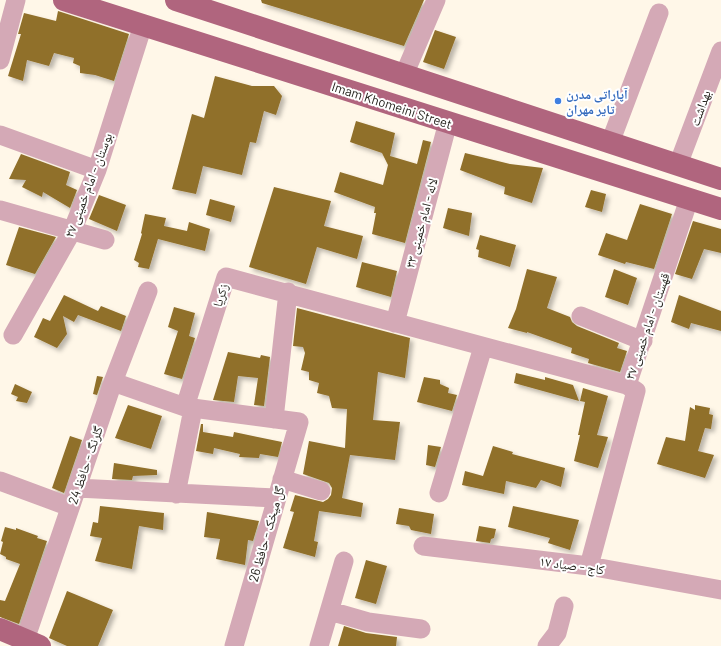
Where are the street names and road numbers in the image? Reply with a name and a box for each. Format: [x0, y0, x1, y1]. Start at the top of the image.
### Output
street label: Imam Khomeini Street [330, 78, 454, 132]
street label: بهداشت [686, 88, 714, 128]
street label: بوستان - امام خمینی ۲۷ [61, 130, 116, 240]
street label: لاله - امام خمینی ۳۳ [401, 176, 442, 270]
street label: قهستان - امام خمینی ۳۷ [621, 271, 674, 382]
street label: زکریا [209, 281, 232, 309]
street label: گلرنگ - حافظ 24 [64, 423, 107, 507]
street label: گل میخک - حافظ 26 [245, 484, 288, 584]
street label: کاج - صیاد ۱۷ [538, 553, 606, 580]

